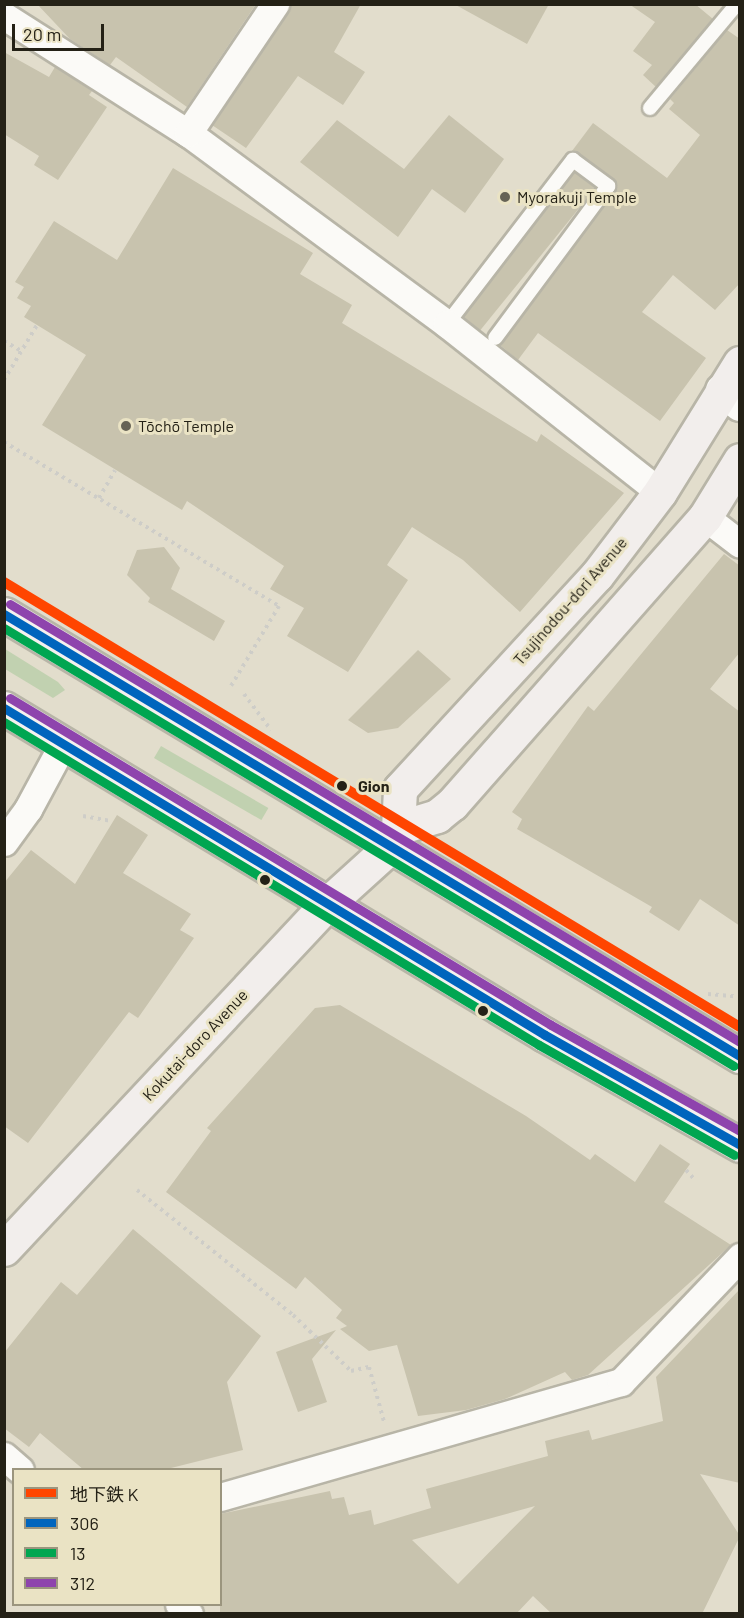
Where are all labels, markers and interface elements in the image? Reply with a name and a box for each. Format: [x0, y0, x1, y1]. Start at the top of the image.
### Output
scale bar [15, 12, 106, 50]
text: 20 m [23, 23, 61, 45]
place label: Myorakuji Temple [517, 187, 637, 207]
marker: Myorakuji Temple [498, 190, 512, 204]
place label: Tōchō Temple [138, 416, 234, 436]
marker: Tōchō Temple [119, 419, 133, 433]
street label: Tsujinodou-dori Avenue [509, 533, 631, 669]
marker: Gion [331, 775, 353, 797]
place label: Gion [358, 776, 390, 796]
unlabelled marker [259, 874, 271, 886]
street label: Kokutai-doro Avenue [138, 985, 252, 1105]
unlabelled marker [477, 1005, 489, 1017]
legend [12, 1468, 222, 1606]
text: 地下鉄 K [70, 1483, 139, 1505]
text: 306 [70, 1512, 99, 1534]
text: 13 [70, 1542, 86, 1564]
text: 312 [70, 1572, 95, 1594]

